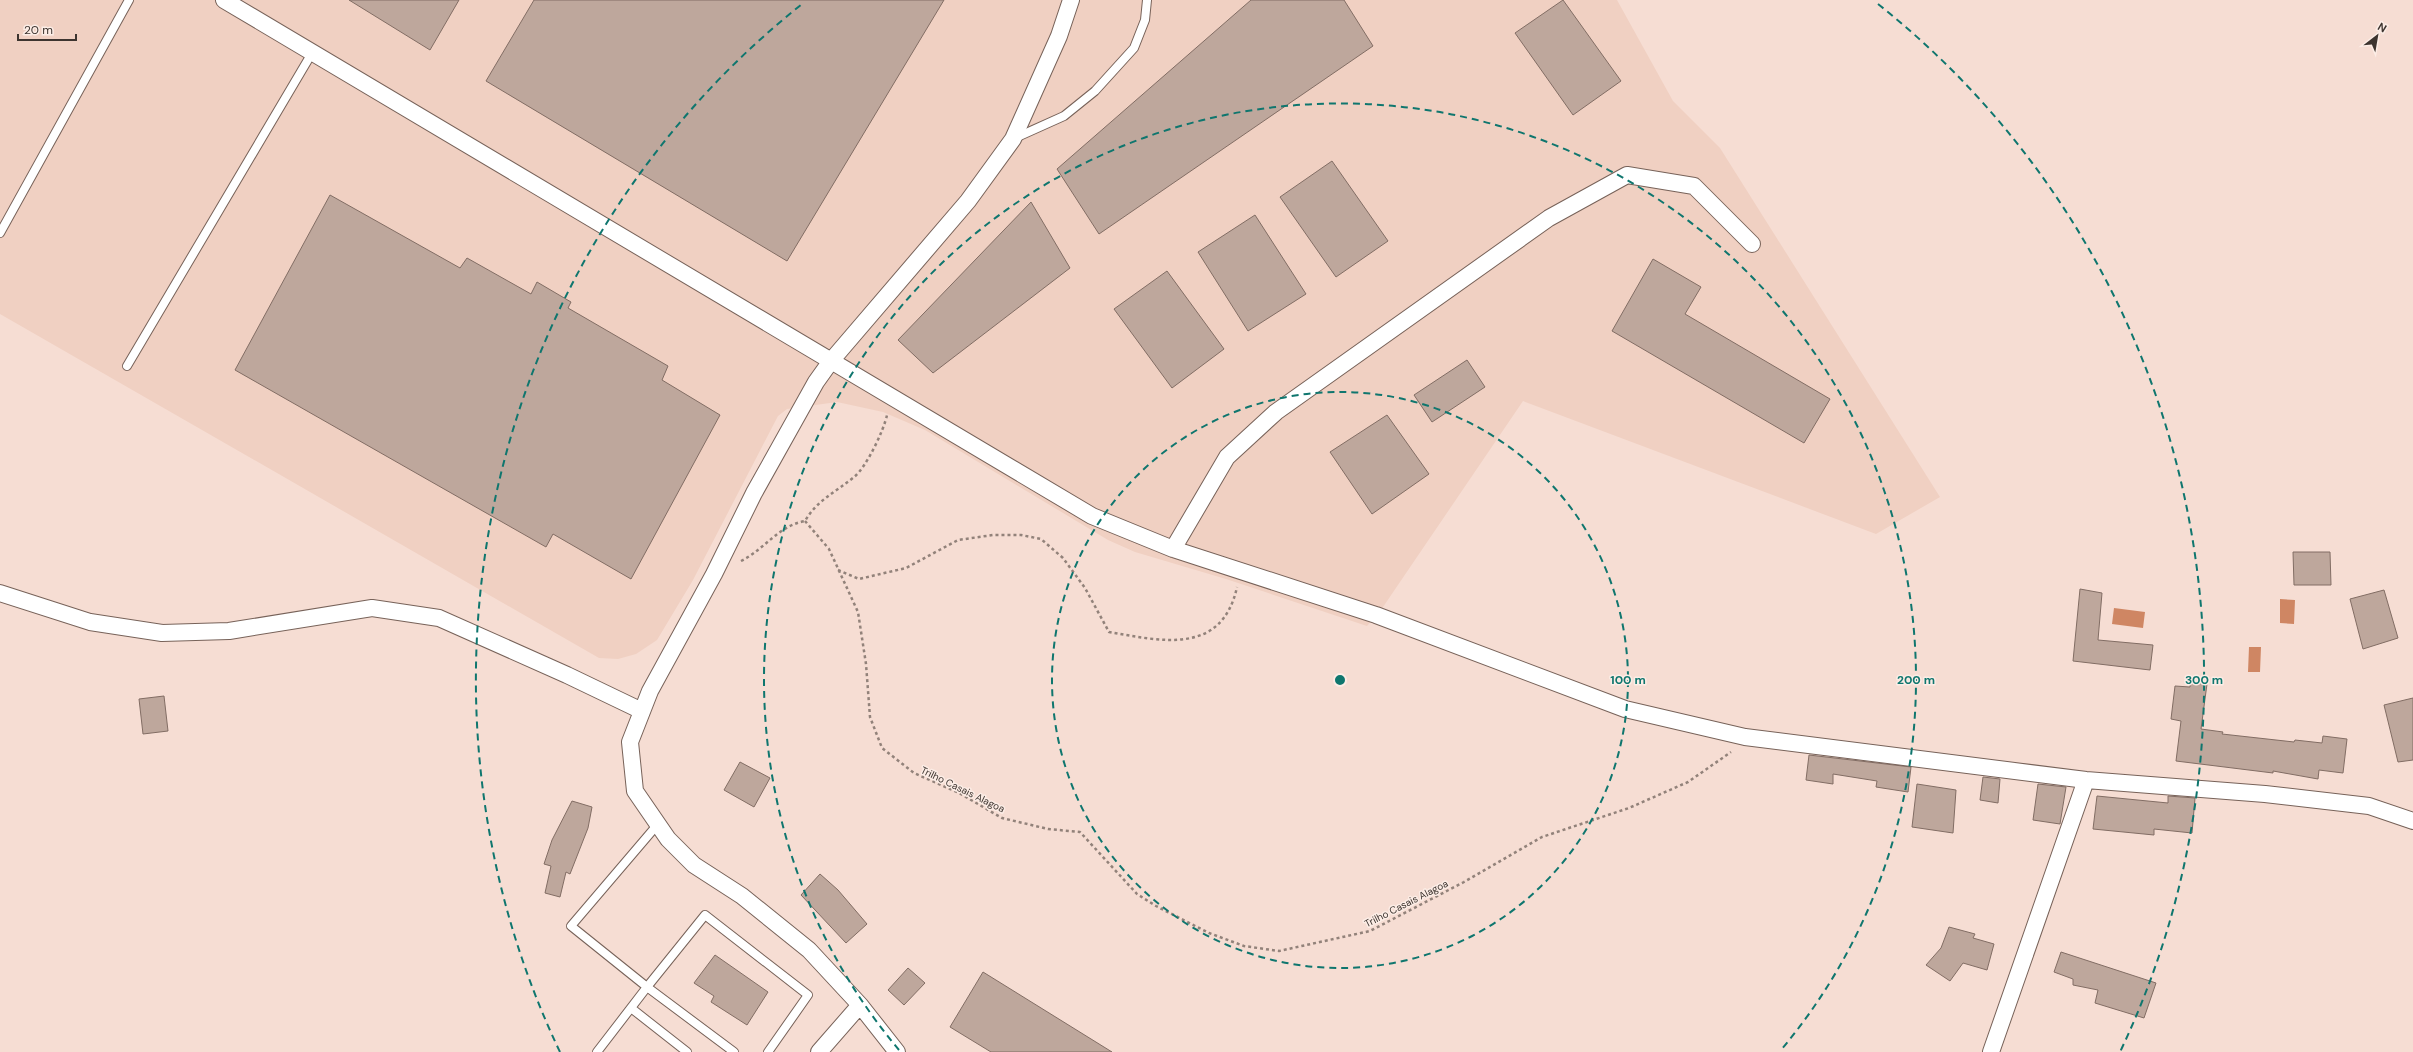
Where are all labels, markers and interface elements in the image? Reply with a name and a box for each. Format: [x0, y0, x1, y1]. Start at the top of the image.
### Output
scale bar [18, 16, 76, 42]
north arrow [2357, 16, 2397, 56]
text: N [2375, 19, 2389, 35]
text: 20 m [24, 22, 53, 38]
text: 100 m [1610, 672, 1646, 688]
text: 200 m [1897, 672, 1935, 688]
text: 300 m [2185, 672, 2223, 688]
centre of rings [1333, 673, 1347, 687]
street label: Trilho Casais Alagoa [919, 763, 1007, 815]
street label: Trilho Casais Alagoa [1362, 877, 1450, 930]

